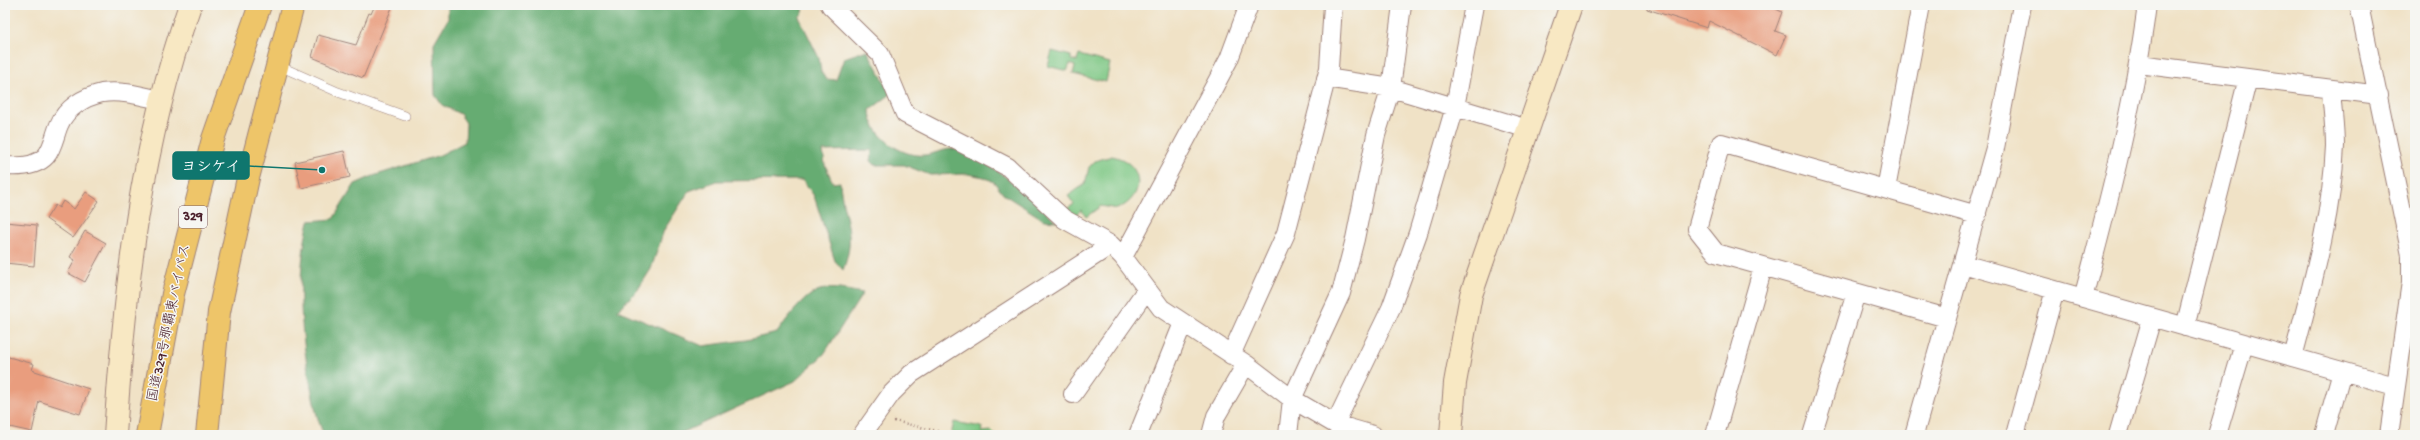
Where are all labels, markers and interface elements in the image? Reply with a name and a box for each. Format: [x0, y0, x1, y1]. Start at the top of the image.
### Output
callout: ヨシケイ [173, 152, 249, 179]
text: ヨシケイ [181, 159, 241, 177]
road number: 329 [179, 206, 207, 228]
street label: 国道329号那覇東バイパス [145, 243, 195, 403]

